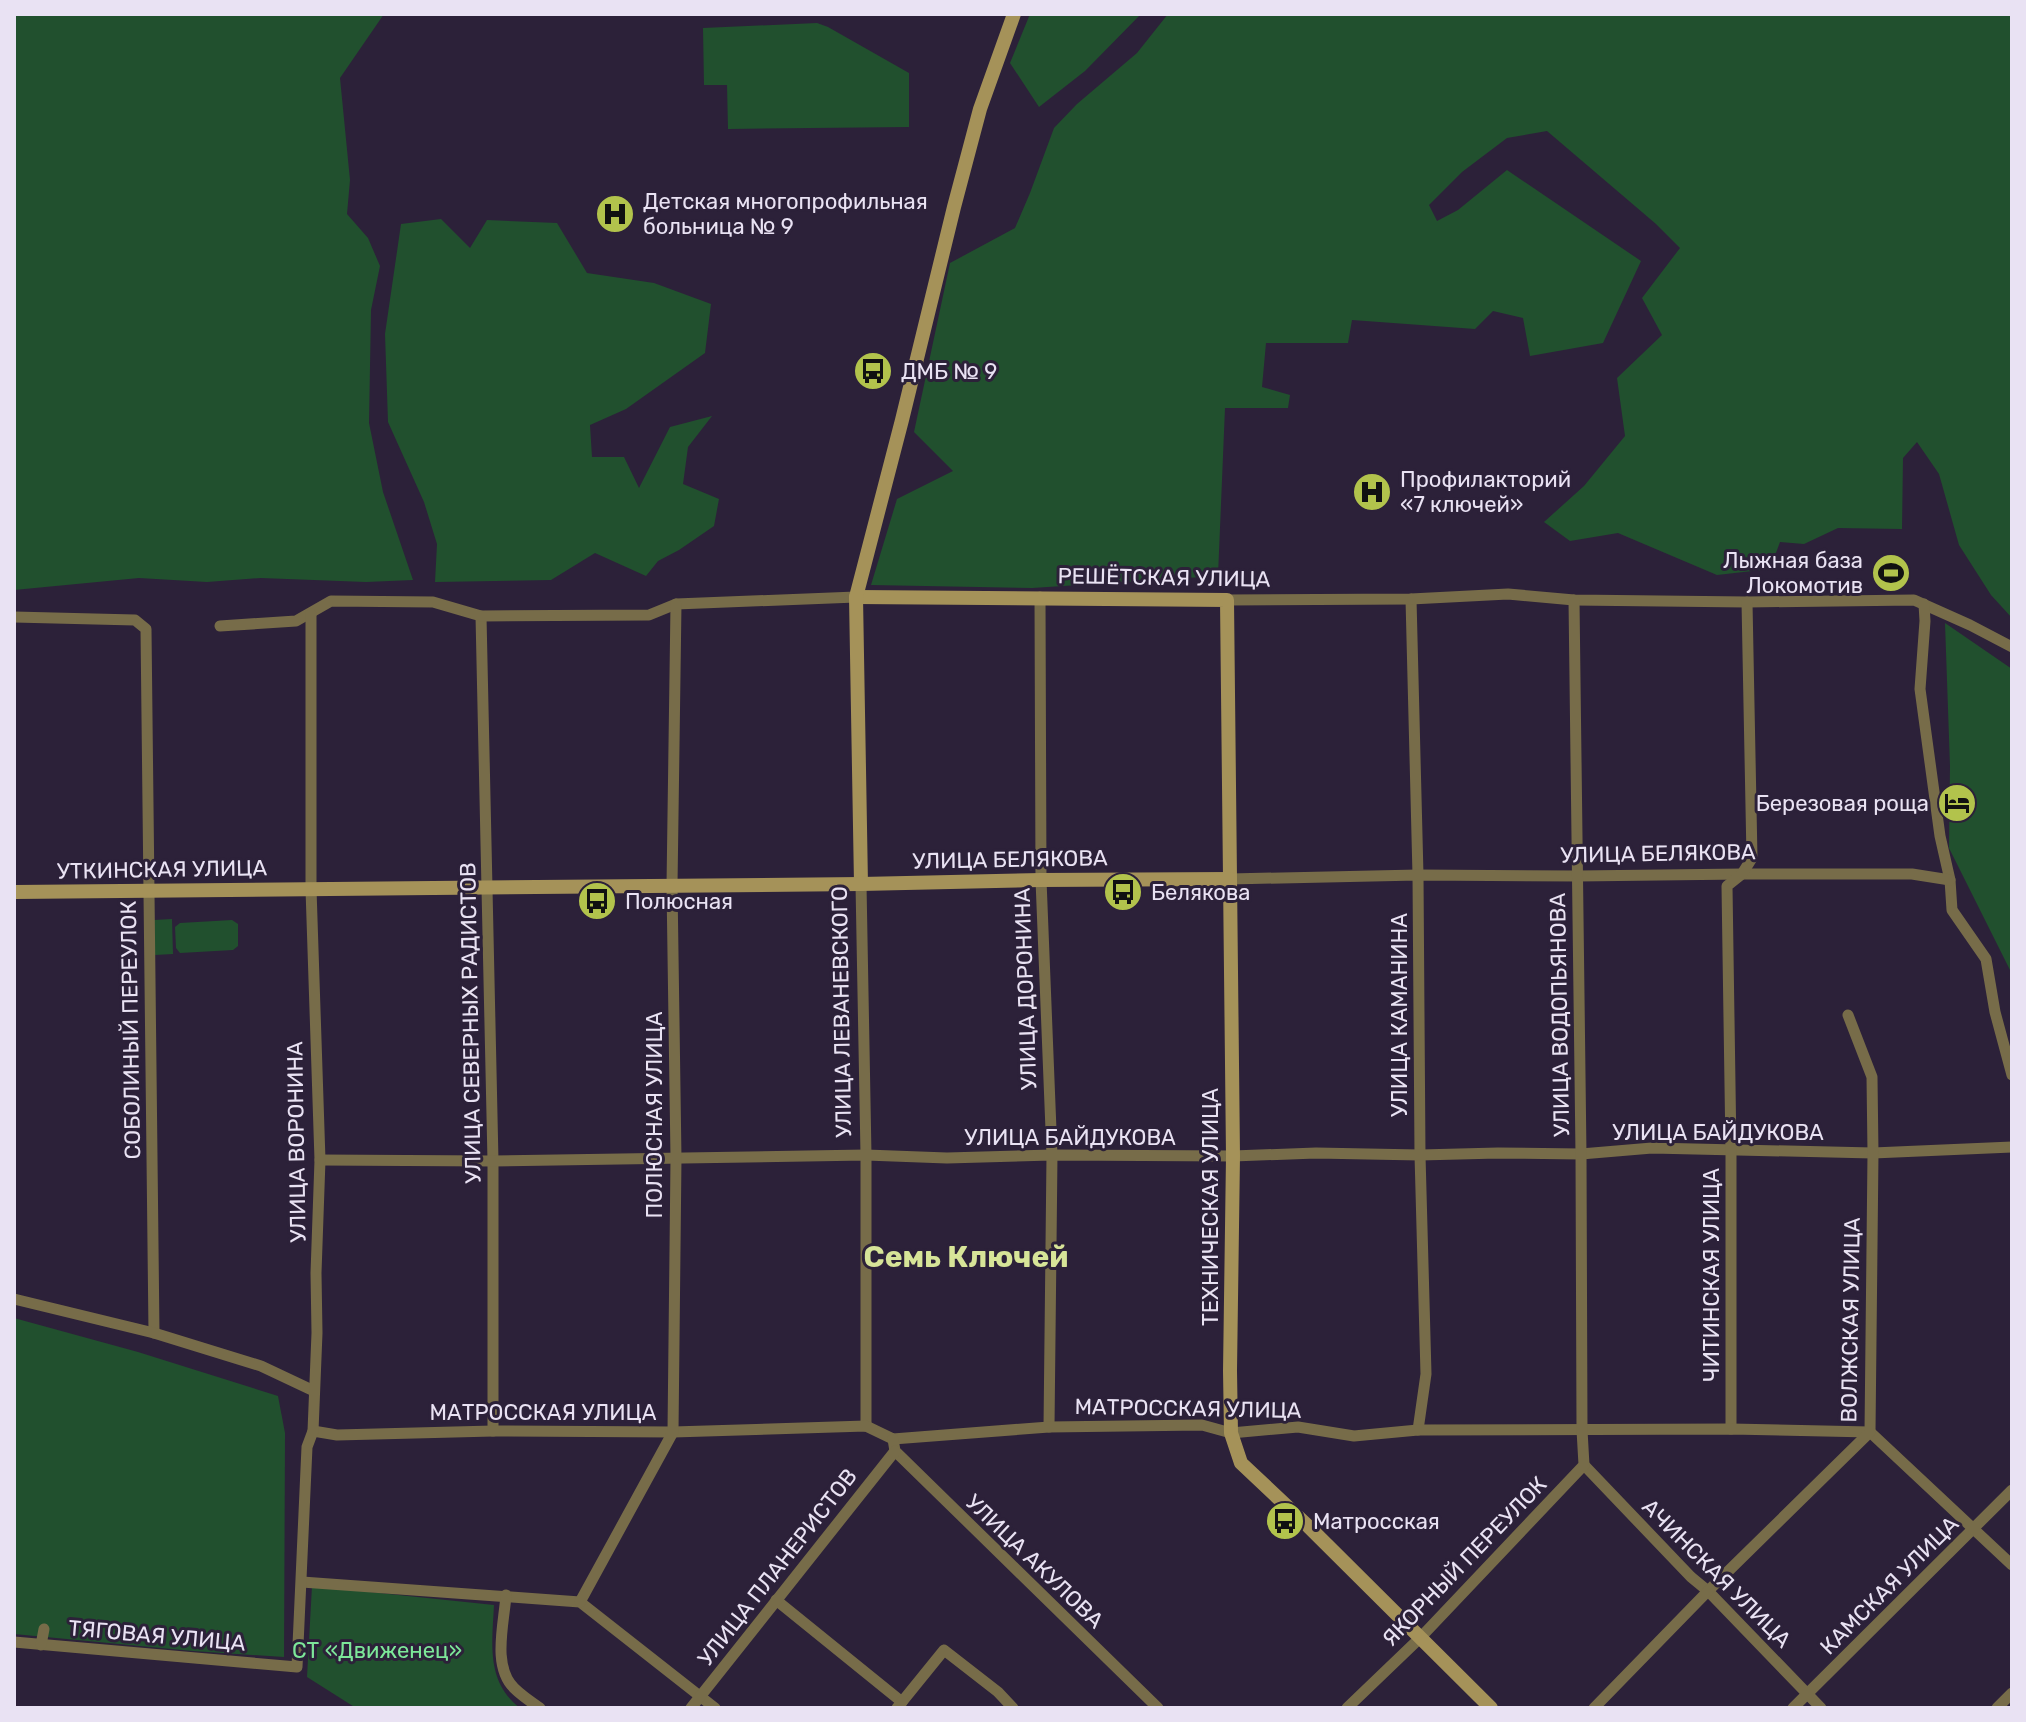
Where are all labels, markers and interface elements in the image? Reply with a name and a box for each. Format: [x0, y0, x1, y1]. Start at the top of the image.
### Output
place label: Детская многопрофильная больница № 9 [643, 188, 928, 240]
hospital icon: Детская многопрофильная больница № 9 [594, 193, 636, 235]
bus stop icon: ДМБ № 9 [852, 350, 894, 392]
place label: ДМБ № 9 [901, 358, 997, 385]
place label: Профилакторий «7 ключей» [1400, 466, 1571, 518]
hospital icon: Профилакторий «7 ключей» [1351, 471, 1393, 513]
place label: Лыжная база Локомотив [1723, 547, 1863, 599]
sports icon: Лыжная база Локомотив [1870, 552, 1912, 594]
street label: РЕШЁТСКАЯ УЛИЦА [1057, 562, 1271, 593]
hotel icon: Березовая роща [1936, 782, 1978, 824]
place label: Березовая роща [1756, 790, 1929, 817]
street label: УЛИЦА БЕЛЯКОВА [1560, 838, 1756, 869]
street label: УЛИЦА БЕЛЯКОВА [912, 844, 1108, 875]
street label: УТКИНСКАЯ УЛИЦА [57, 854, 268, 885]
street label: УЛИЦА СЕВЕРНЫХ РАДИСТОВ [454, 862, 487, 1184]
bus stop icon: Белякова [1102, 871, 1144, 913]
place label: Белякова [1151, 879, 1250, 906]
bus stop icon: Полюсная [576, 880, 618, 922]
street label: УЛИЦА ЛЕВАНЕВСКОГО [826, 886, 857, 1138]
street label: УЛИЦА ДОРОНИНА [1008, 887, 1043, 1091]
place label: Полюсная [625, 888, 733, 915]
street label: УЛИЦА ВОДОПЬЯНОВА [1544, 893, 1575, 1137]
street label: СОБОЛИНЫЙ ПЕРЕУЛОК [115, 900, 146, 1160]
street label: УЛИЦА КАМАНИНА [1386, 913, 1413, 1117]
street label: ПОЛЮСНАЯ УЛИЦА [641, 1011, 668, 1218]
street label: УЛИЦА ВОРОНИНА [281, 1041, 312, 1243]
street label: ТЕХНИЧЕСКАЯ УЛИЦА [1197, 1088, 1224, 1326]
street label: УЛИЦА БАЙДУКОВА [1612, 1119, 1824, 1146]
street label: УЛИЦА БАЙДУКОВА [964, 1124, 1176, 1151]
street label: ЧИТИНСКАЯ УЛИЦА [1698, 1168, 1725, 1382]
street label: ВОЛЖСКАЯ УЛИЦА [1835, 1217, 1866, 1423]
district label: Семь Ключей [864, 1239, 1068, 1275]
street label: МАТРОССКАЯ УЛИЦА [1074, 1393, 1302, 1424]
street label: МАТРОССКАЯ УЛИЦА [430, 1399, 657, 1426]
street label: УЛИЦА ПЛАНЕРИСТОВ [692, 1463, 863, 1671]
street label: ЯКОРНЫЙ ПЕРЕУЛОК [1376, 1471, 1552, 1652]
street label: УЛИЦА АКУЛОВА [960, 1489, 1109, 1634]
street label: АЧИНСКАЯ УЛИЦА [1637, 1493, 1797, 1654]
bus stop icon: Матросская [1264, 1500, 1306, 1542]
place label: Матросская [1313, 1508, 1440, 1535]
street label: КАМСКАЯ УЛИЦА [1815, 1510, 1964, 1660]
street label: ТЯГОВАЯ УЛИЦА [67, 1614, 247, 1657]
park label: СТ «Движенец» [292, 1637, 462, 1664]

